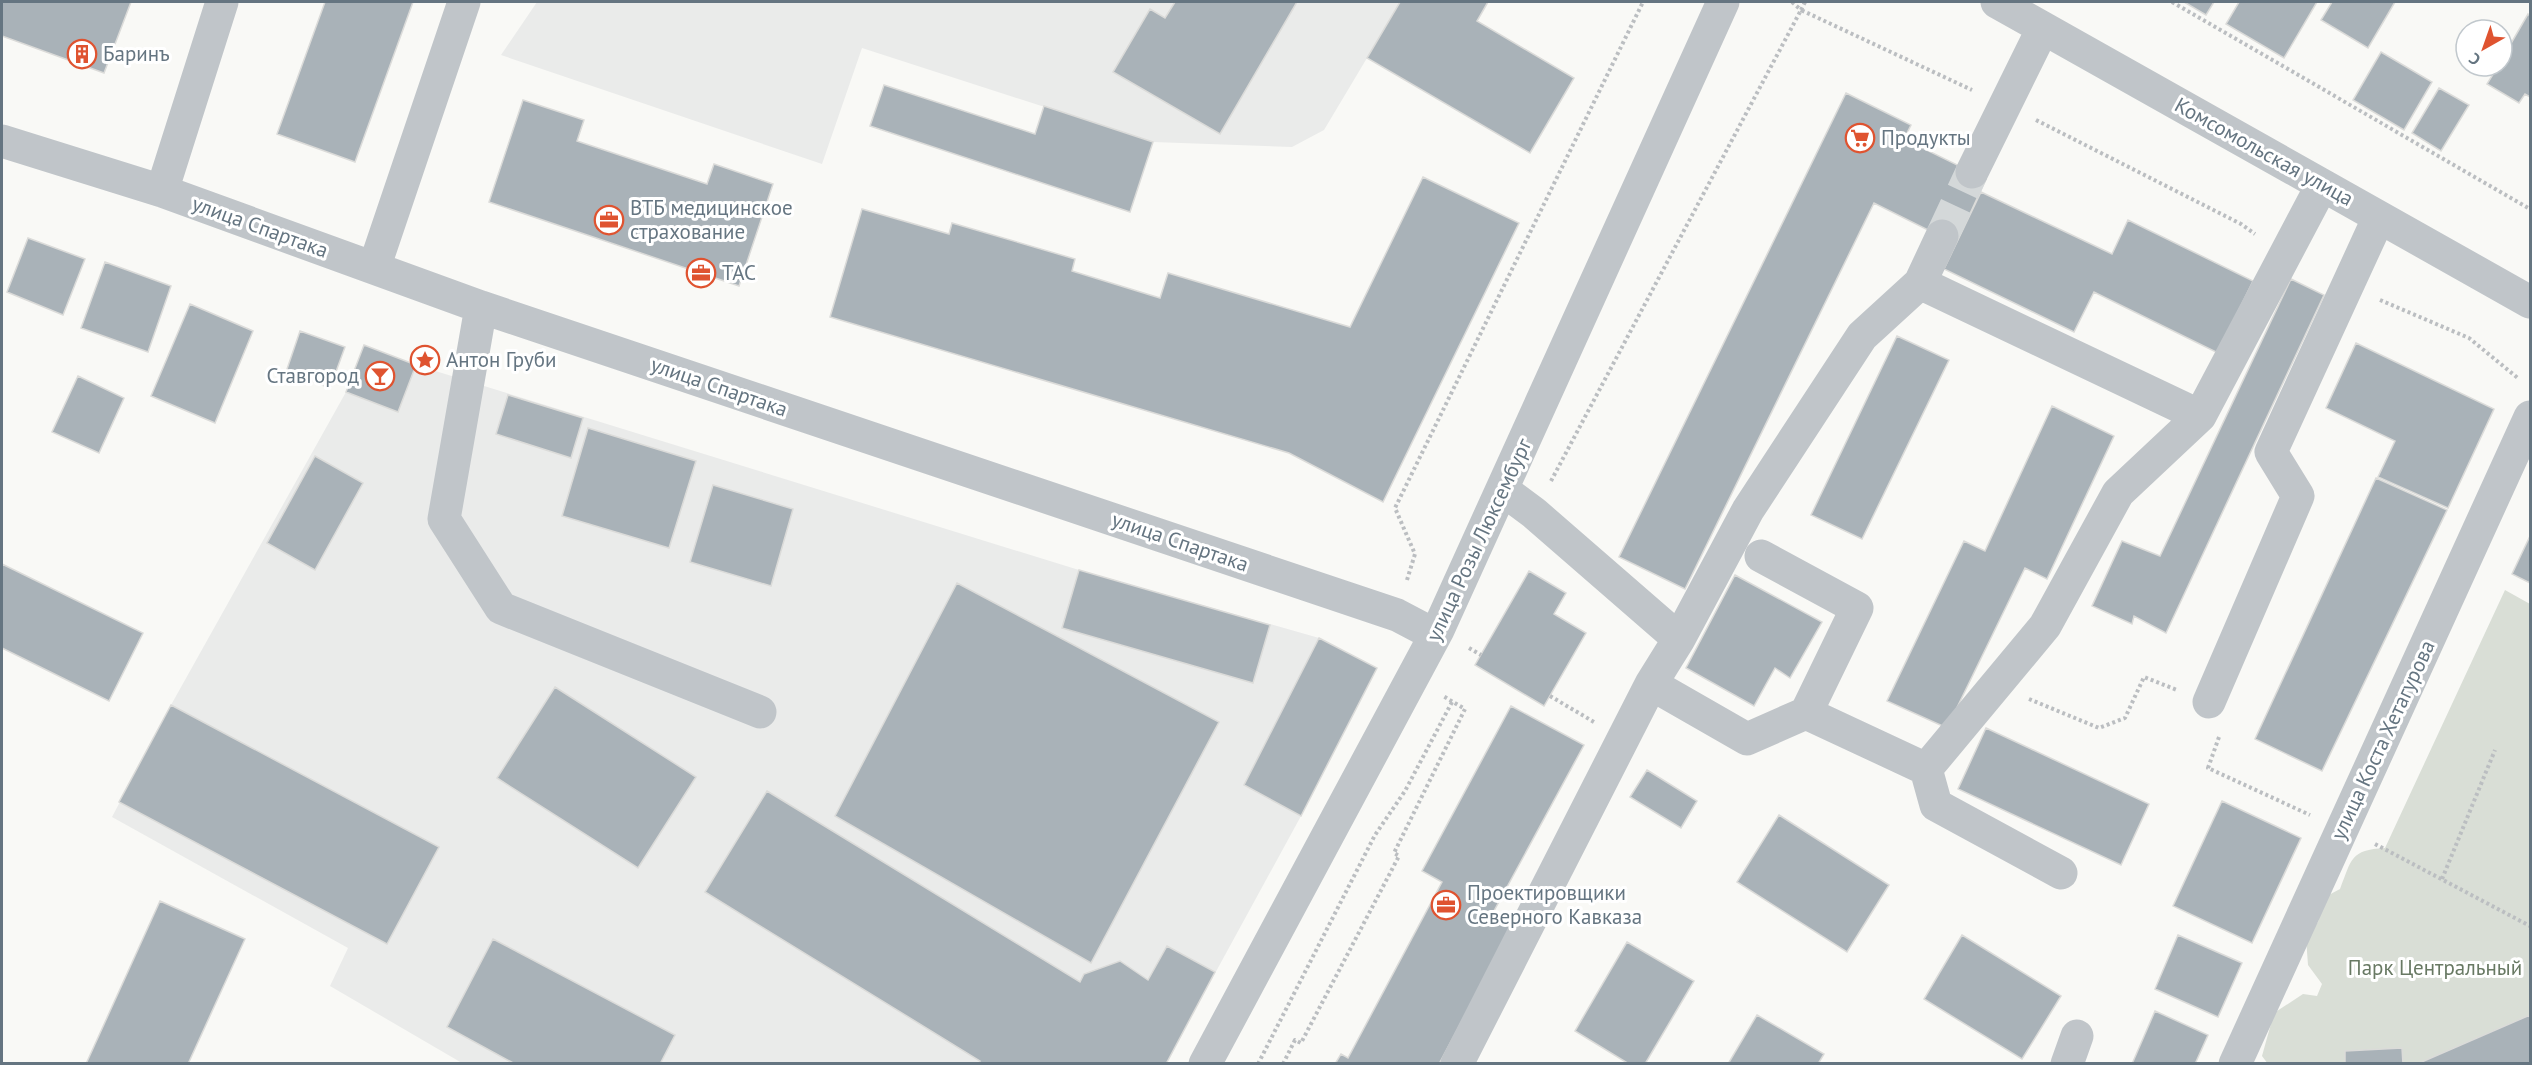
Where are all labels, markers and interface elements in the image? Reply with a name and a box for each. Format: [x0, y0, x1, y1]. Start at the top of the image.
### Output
north arrow [2454, 18, 2514, 78]
building icon: Баринъ [66, 38, 98, 70]
place label: Баринъ [103, 40, 170, 67]
text: С [2464, 49, 2484, 70]
street label: Комсомольская улица [2170, 91, 2358, 212]
supermarket icon: Продукты [1844, 122, 1876, 154]
place label: Продукты [1881, 124, 1971, 151]
street label: улица Спартака [188, 189, 332, 264]
place label: ВТБ медицинское страхование [630, 194, 793, 245]
office icon: ВТБ медицинское страхование [593, 204, 625, 236]
office icon: ТАС [685, 257, 717, 289]
place label: ТАС [722, 259, 756, 286]
place icon: Антон Груби [409, 344, 441, 376]
place label: Антон Груби [446, 346, 556, 373]
street label: улица Спартака [647, 350, 791, 423]
bar icon: Ставгород [364, 360, 396, 392]
place label: Ставгород [267, 362, 359, 389]
street label: улица Розы Люксембург [1420, 434, 1538, 646]
street label: улица Спартака [1108, 505, 1252, 578]
street label: улица Коста Хетагурова [2324, 636, 2441, 844]
place label: Проектировщики Северного Кавказа [1467, 879, 1642, 930]
office icon: Проектировщики Северного Кавказа [1430, 889, 1462, 921]
park label: Парк Центральный [2348, 954, 2522, 981]

